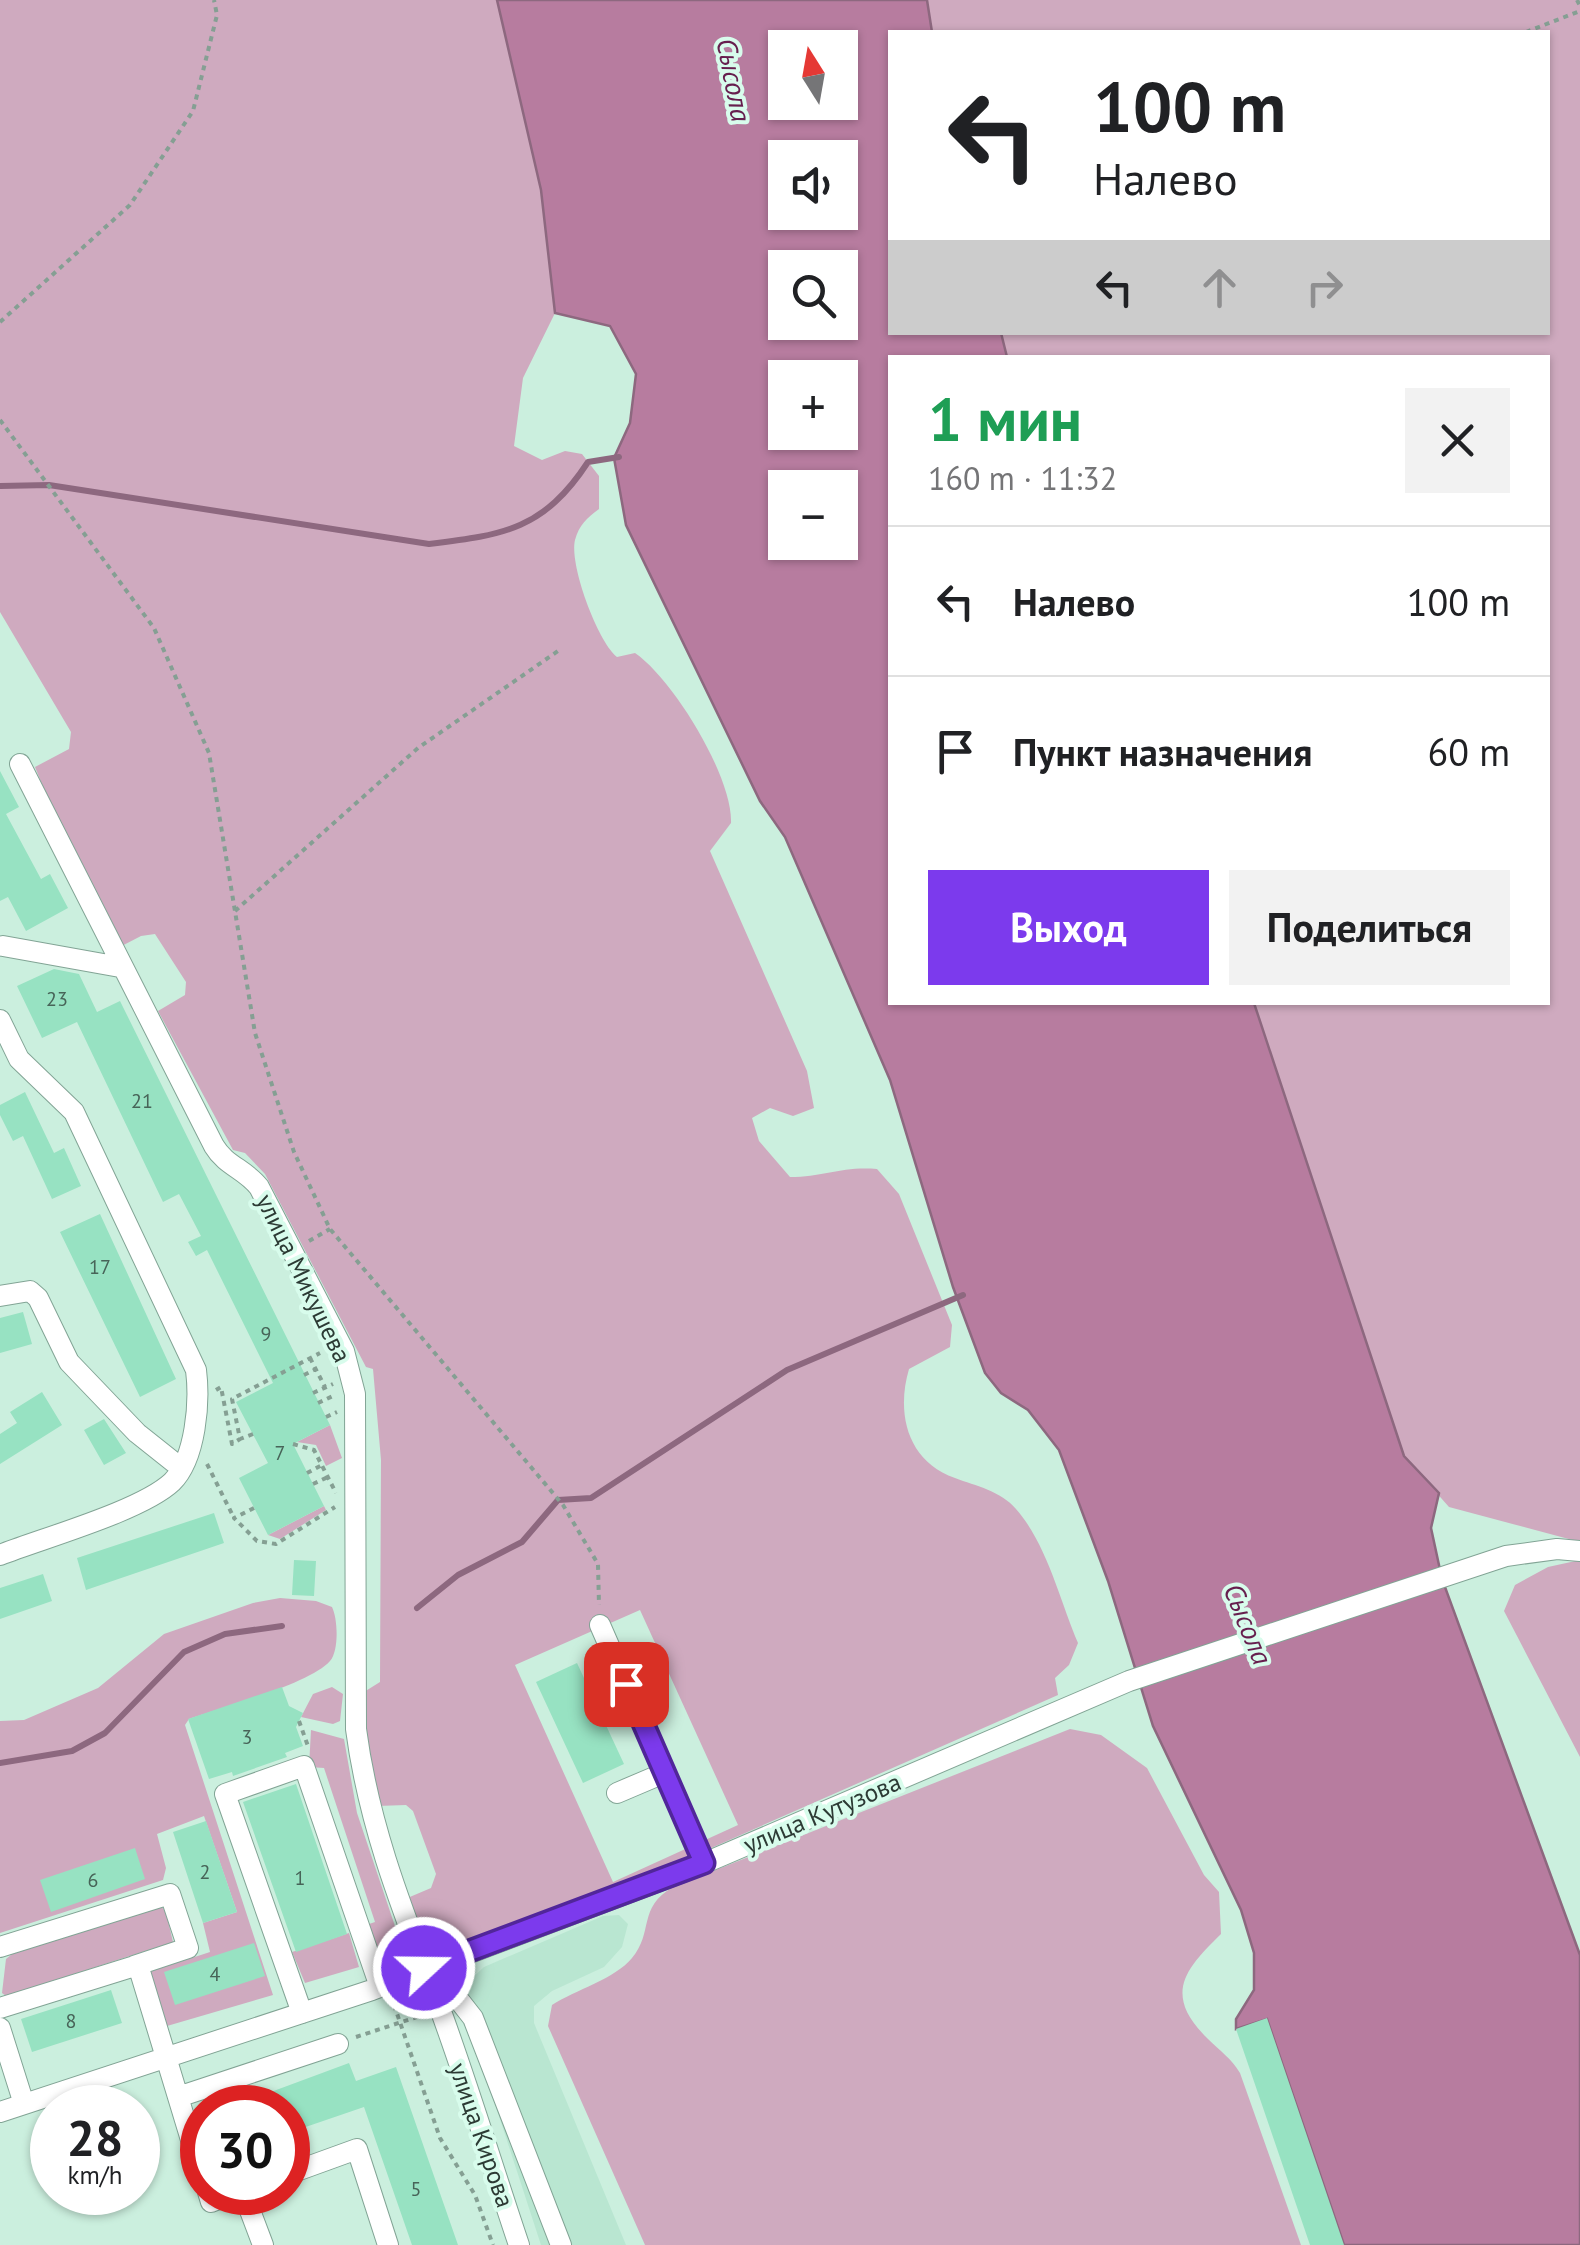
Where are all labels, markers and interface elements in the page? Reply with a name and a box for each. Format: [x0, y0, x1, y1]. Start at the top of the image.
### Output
north arrow [768, 30, 858, 120]
map controls [768, 30, 858, 560]
water label: Сысола [708, 35, 761, 125]
text: 100 m [1093, 61, 1286, 151]
icon: left [928, 70, 1058, 200]
button: sound [768, 140, 858, 230]
text: Налево [1093, 149, 1238, 207]
button: search [768, 250, 858, 340]
icon: left [1087, 260, 1142, 315]
icon: ahead [1192, 260, 1247, 315]
icon: right [1297, 260, 1352, 315]
button: + [768, 360, 858, 450]
text: 1 мин [928, 380, 1082, 458]
button: close [1405, 388, 1510, 493]
text: 160 m · 11:32 [928, 457, 1117, 499]
button: − [768, 470, 858, 560]
icon: left [928, 574, 983, 629]
text: Налево [1013, 577, 1135, 626]
text: 100 m [1407, 577, 1510, 626]
icon: arrive [928, 724, 983, 779]
text: Пункт назначения [1013, 727, 1312, 776]
text: 60 m [1428, 727, 1510, 776]
button: Выход [928, 870, 1209, 985]
button: Поделиться [1229, 870, 1510, 985]
house number: 23 [46, 986, 68, 1012]
house number: 21 [131, 1088, 153, 1114]
street label: улица Микушева [249, 1189, 359, 1367]
house number: 17 [89, 1254, 111, 1280]
house number: 9 [261, 1321, 271, 1347]
house number: 7 [275, 1440, 285, 1466]
water label: Сысола [1216, 1578, 1282, 1670]
pin [584, 1642, 669, 1727]
icon: arrive [599, 1657, 654, 1712]
house number: 3 [242, 1724, 252, 1750]
street label: улица Кутузова [738, 1765, 906, 1861]
house number: 2 [200, 1859, 210, 1885]
house number: 1 [295, 1865, 305, 1891]
house number: 6 [88, 1867, 98, 1893]
position arrow [372, 1916, 476, 2020]
house number: 4 [210, 1961, 221, 1987]
house number: 8 [66, 2008, 76, 2034]
street label: улица Кирова [442, 2058, 522, 2212]
speed limit sign: 30 [180, 2085, 310, 2215]
text: 28 [67, 2105, 123, 2170]
text: km/h [68, 2159, 122, 2191]
house number: 5 [411, 2176, 421, 2202]

